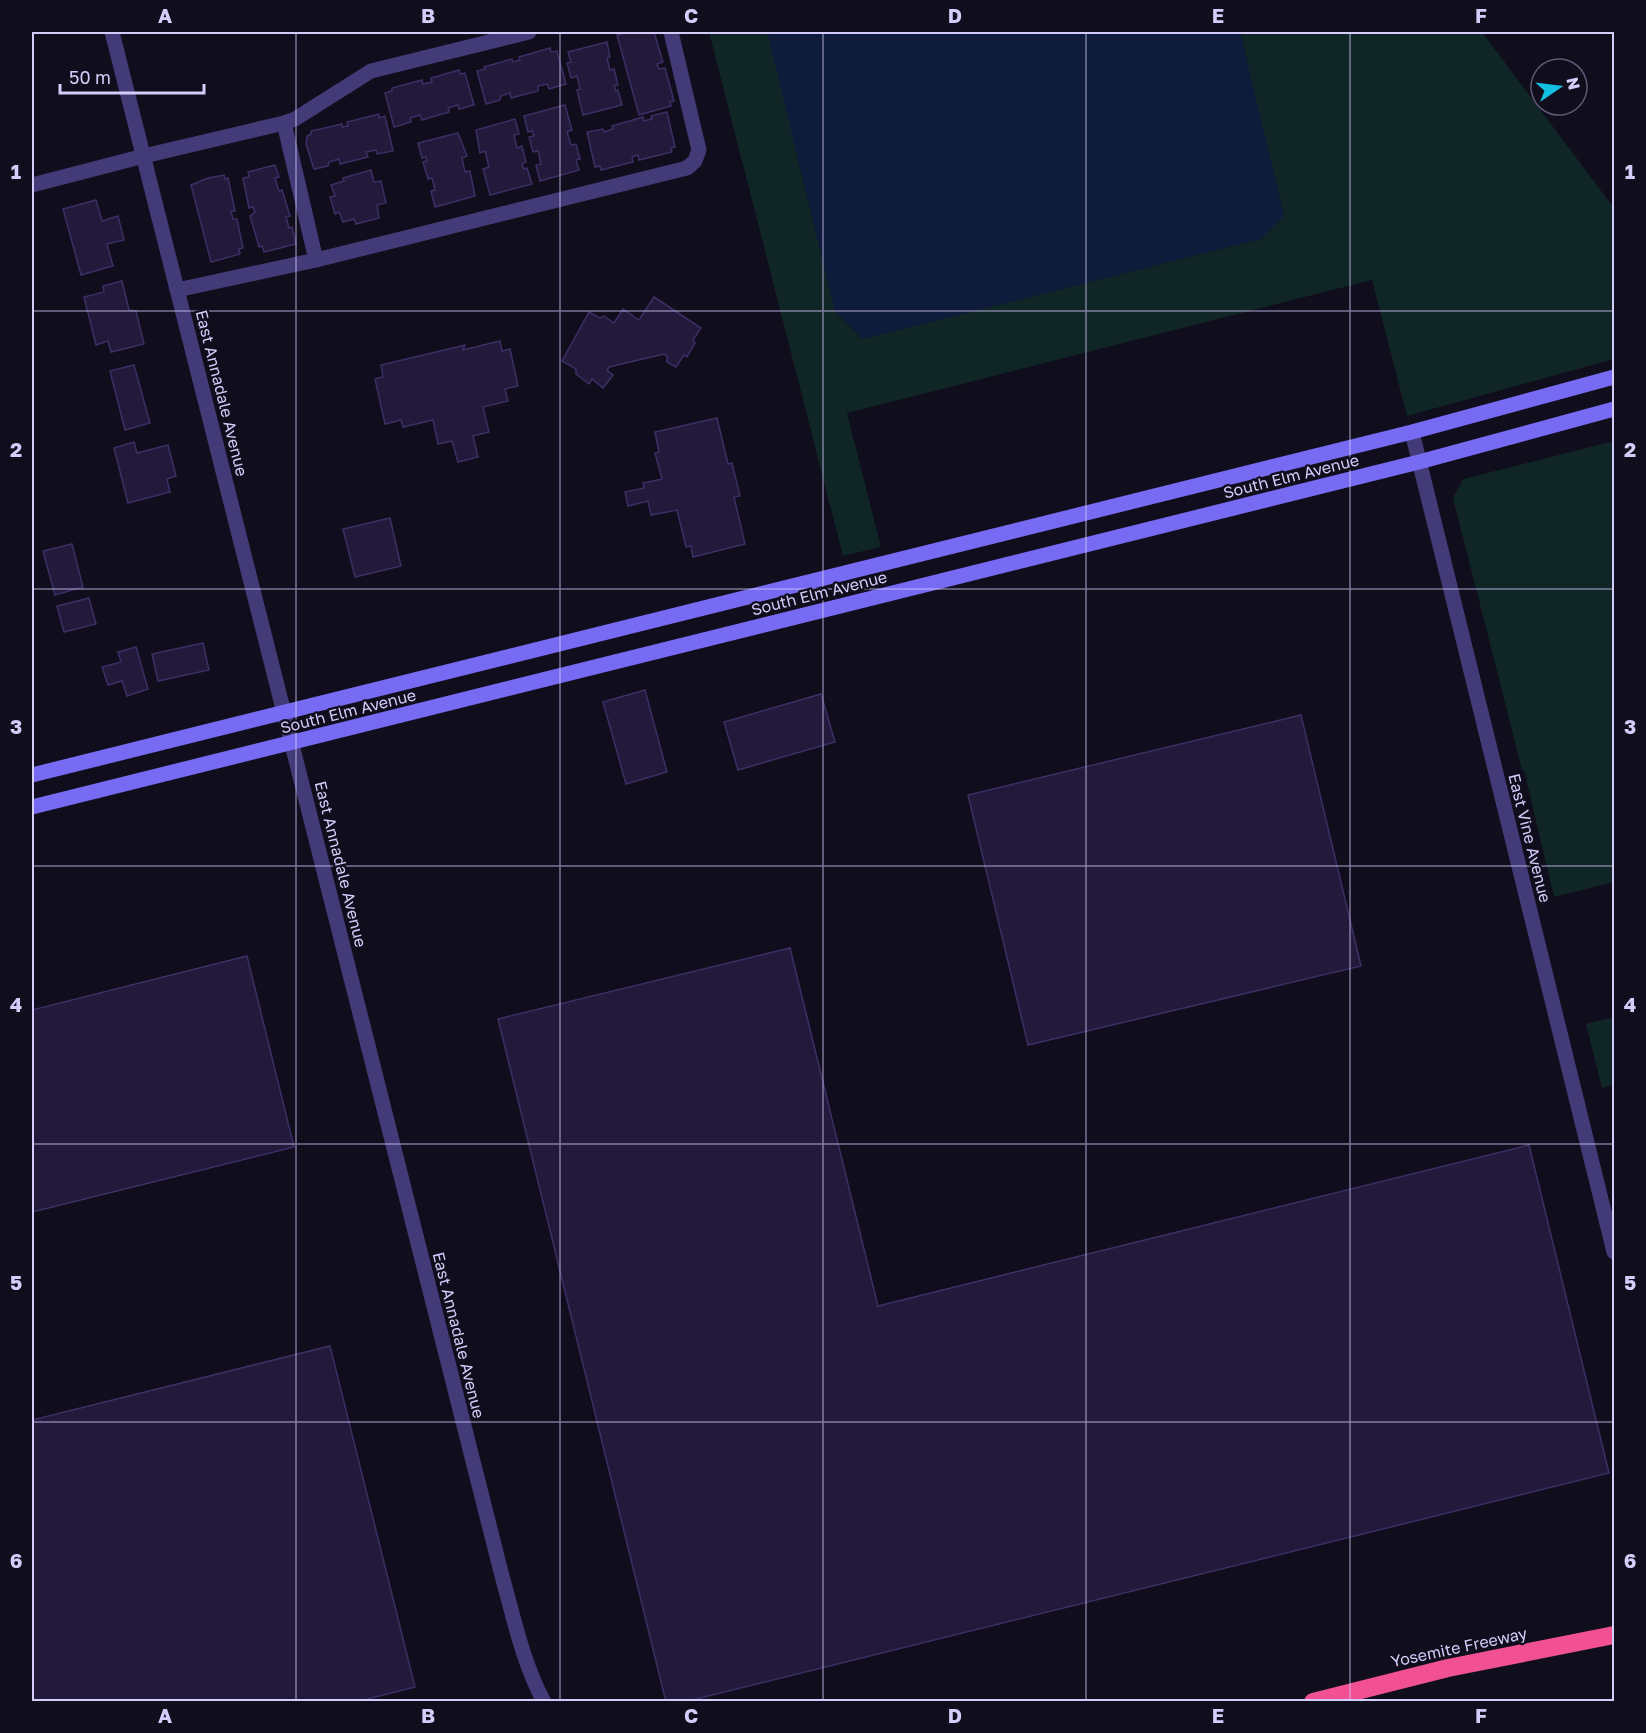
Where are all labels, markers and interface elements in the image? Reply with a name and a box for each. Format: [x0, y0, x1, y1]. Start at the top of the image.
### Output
text: A [158, 3, 172, 27]
text: B [421, 3, 435, 27]
text: C [684, 3, 698, 27]
text: D [948, 3, 962, 27]
text: E [1212, 3, 1224, 27]
text: F [1475, 3, 1487, 27]
scale bar [60, 57, 204, 95]
north arrow [1529, 57, 1589, 117]
text: 50 m [69, 66, 111, 88]
text: N [1562, 75, 1585, 92]
text: 1 [11, 159, 21, 183]
text: 1 [1625, 159, 1635, 183]
street label: East Annadale Avenue [192, 308, 252, 478]
text: 2 [10, 437, 22, 461]
text: 2 [1624, 437, 1636, 461]
street label: South Elm Avenue [1221, 449, 1361, 503]
street label: South Elm Avenue [749, 566, 889, 620]
street label: South Elm Avenue [278, 684, 418, 738]
text: 3 [10, 714, 22, 738]
text: 3 [1624, 714, 1636, 738]
street label: East Vine Avenue [1504, 771, 1556, 905]
street label: East Annadale Avenue [311, 779, 371, 949]
text: 4 [10, 992, 22, 1016]
text: 4 [1624, 992, 1636, 1016]
street label: East Annadale Avenue [429, 1250, 489, 1420]
text: 5 [10, 1270, 22, 1294]
text: 5 [1624, 1270, 1636, 1294]
text: 6 [10, 1548, 22, 1572]
text: 6 [1624, 1548, 1636, 1572]
street label: Yosemite Freeway [1389, 1623, 1529, 1671]
text: A [158, 1703, 172, 1727]
text: B [421, 1703, 435, 1727]
text: C [684, 1703, 698, 1727]
text: D [948, 1703, 962, 1727]
text: E [1212, 1703, 1224, 1727]
text: F [1475, 1703, 1487, 1727]

